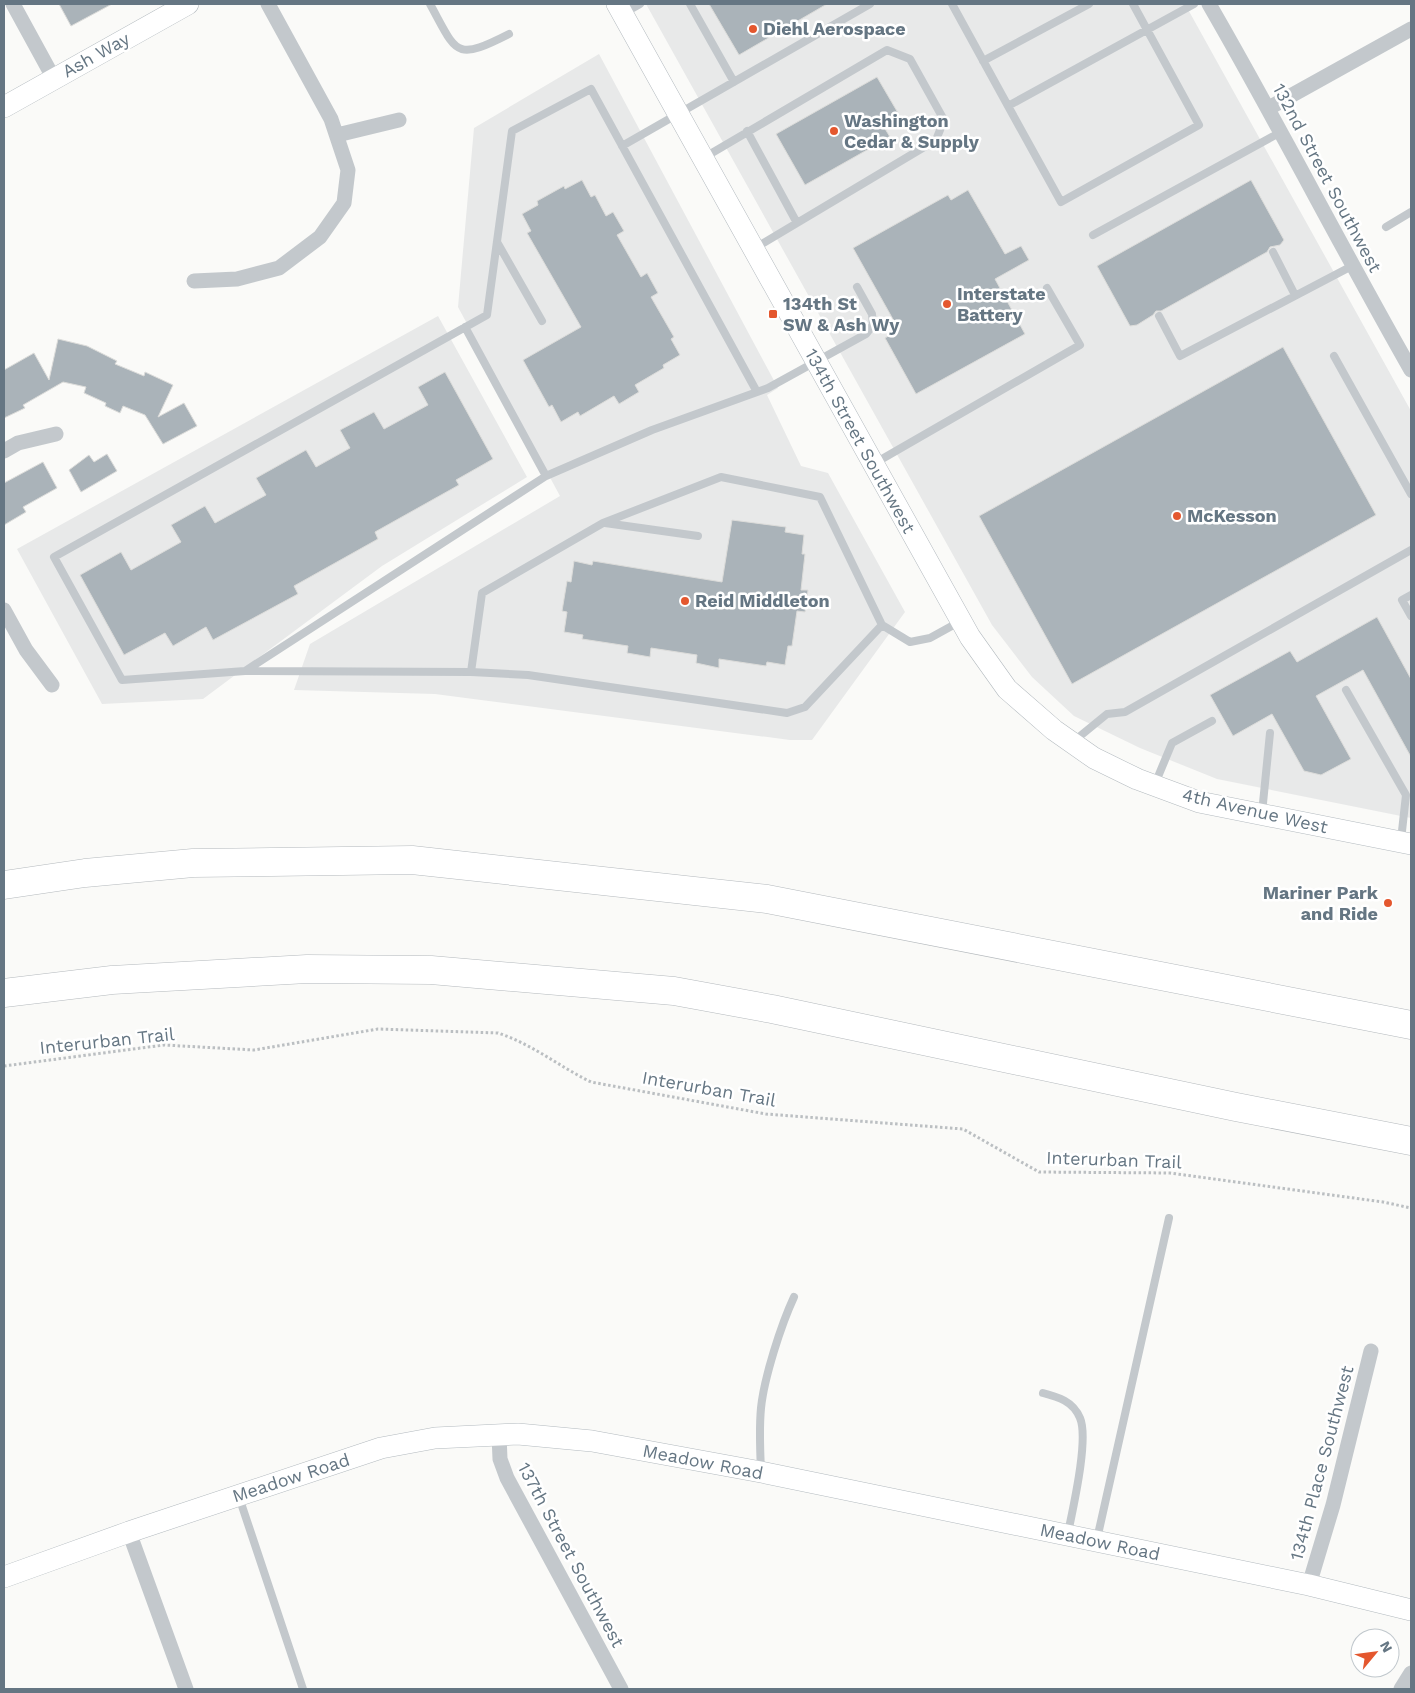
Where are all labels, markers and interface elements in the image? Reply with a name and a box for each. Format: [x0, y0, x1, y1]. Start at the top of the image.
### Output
place label: Diehl Aerospace [763, 18, 906, 39]
marker: Diehl Aerospace [747, 23, 759, 35]
street label: Ash Way [58, 27, 134, 82]
street label: 132nd Street Southwest [1269, 80, 1386, 276]
place label: Washington Cedar & Supply [844, 110, 980, 152]
marker: Washington Cedar & Supply [828, 125, 840, 137]
place label: Interstate Battery [957, 283, 1046, 325]
place label: 134th St SW & Ash Wy [783, 293, 900, 335]
marker: Interstate Battery [941, 298, 953, 310]
marker: 134th St SW & Ash Wy [767, 308, 779, 320]
street label: 134th Street Southwest [801, 345, 920, 537]
place label: McKesson [1187, 505, 1277, 526]
marker: McKesson [1171, 510, 1183, 522]
place label: Reid Middleton [695, 590, 830, 611]
marker: Reid Middleton [679, 595, 691, 607]
street label: 4th Avenue West [1180, 784, 1330, 838]
place label: Mariner Park and Ride [1263, 882, 1379, 924]
marker: Mariner Park and Ride [1382, 897, 1394, 909]
street label: Interurban Trail [38, 1023, 176, 1058]
street label: Interurban Trail [641, 1066, 778, 1111]
street label: Interurban Trail [1046, 1147, 1183, 1172]
street label: 134th Place Southwest [1285, 1363, 1358, 1563]
street label: Meadow Road [641, 1440, 765, 1483]
street label: Meadow Road [229, 1449, 352, 1506]
street label: 137th Street Southwest [514, 1459, 629, 1651]
street label: Meadow Road [1038, 1519, 1162, 1564]
north arrow [1350, 1628, 1400, 1678]
text: N [1377, 1638, 1396, 1655]

